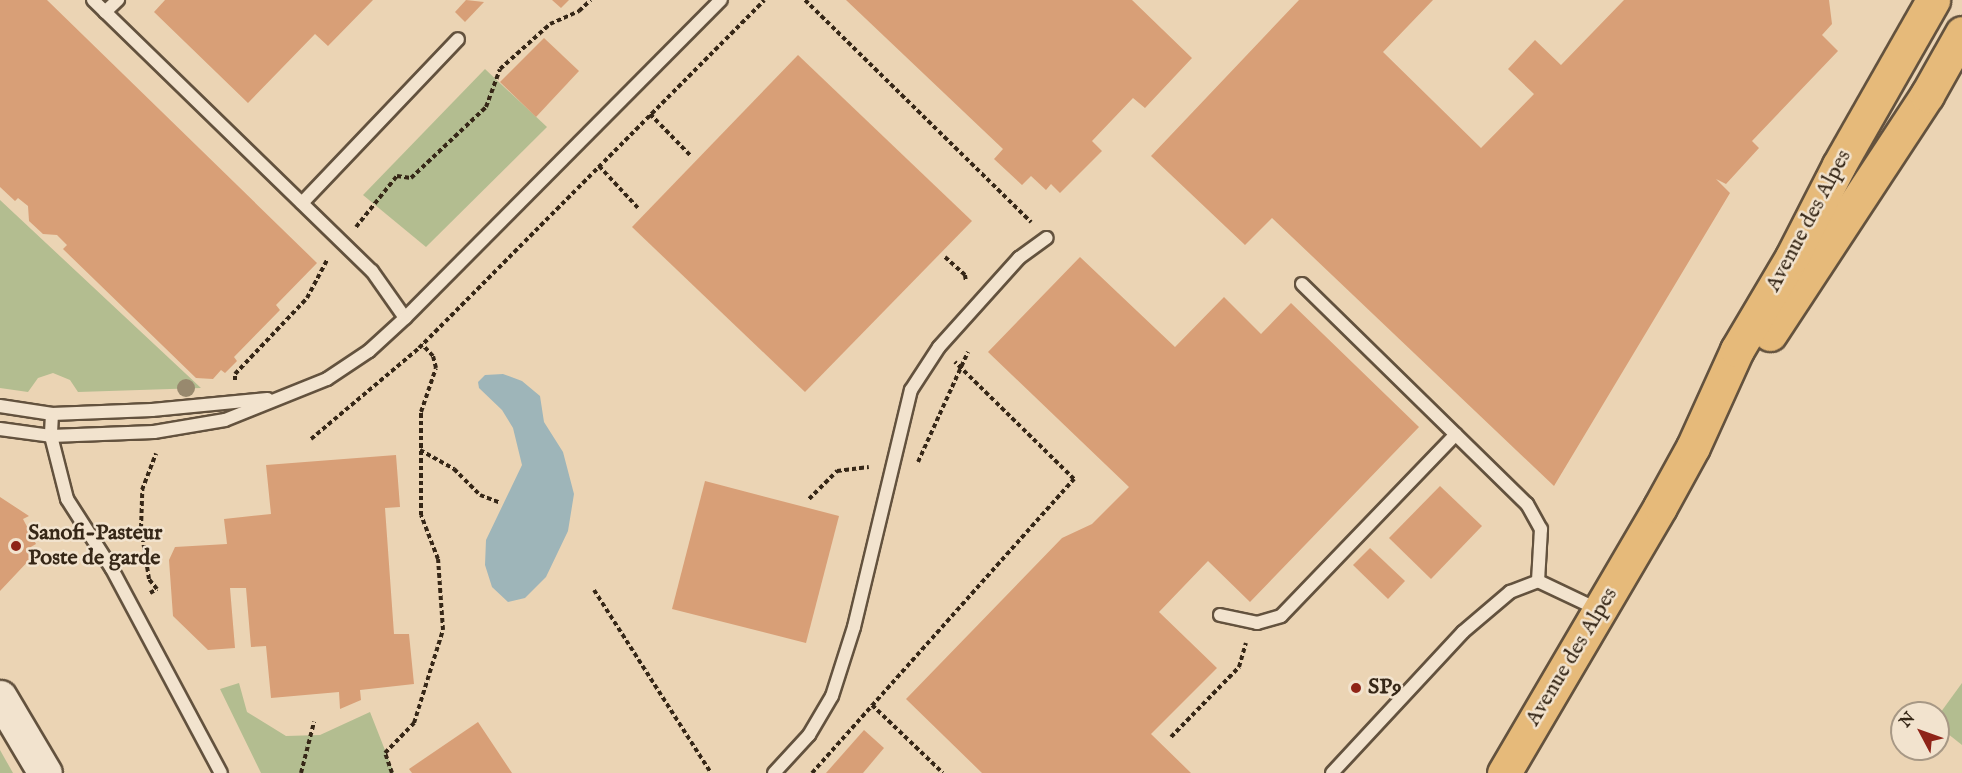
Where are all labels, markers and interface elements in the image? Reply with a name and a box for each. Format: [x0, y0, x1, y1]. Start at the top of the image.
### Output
street label: Avenue des Alpes [1760, 145, 1858, 297]
place label: Sanofi-Pasteur Poste de garde [28, 520, 162, 572]
marker: Sanofi-Pasteur Poste de garde [9, 539, 23, 553]
street label: Avenue des Alpes [1520, 583, 1624, 731]
place label: SP9 [1368, 675, 1402, 701]
marker: SP9 [1349, 681, 1363, 695]
north arrow [1890, 701, 1950, 761]
text: N [1896, 709, 1920, 732]

